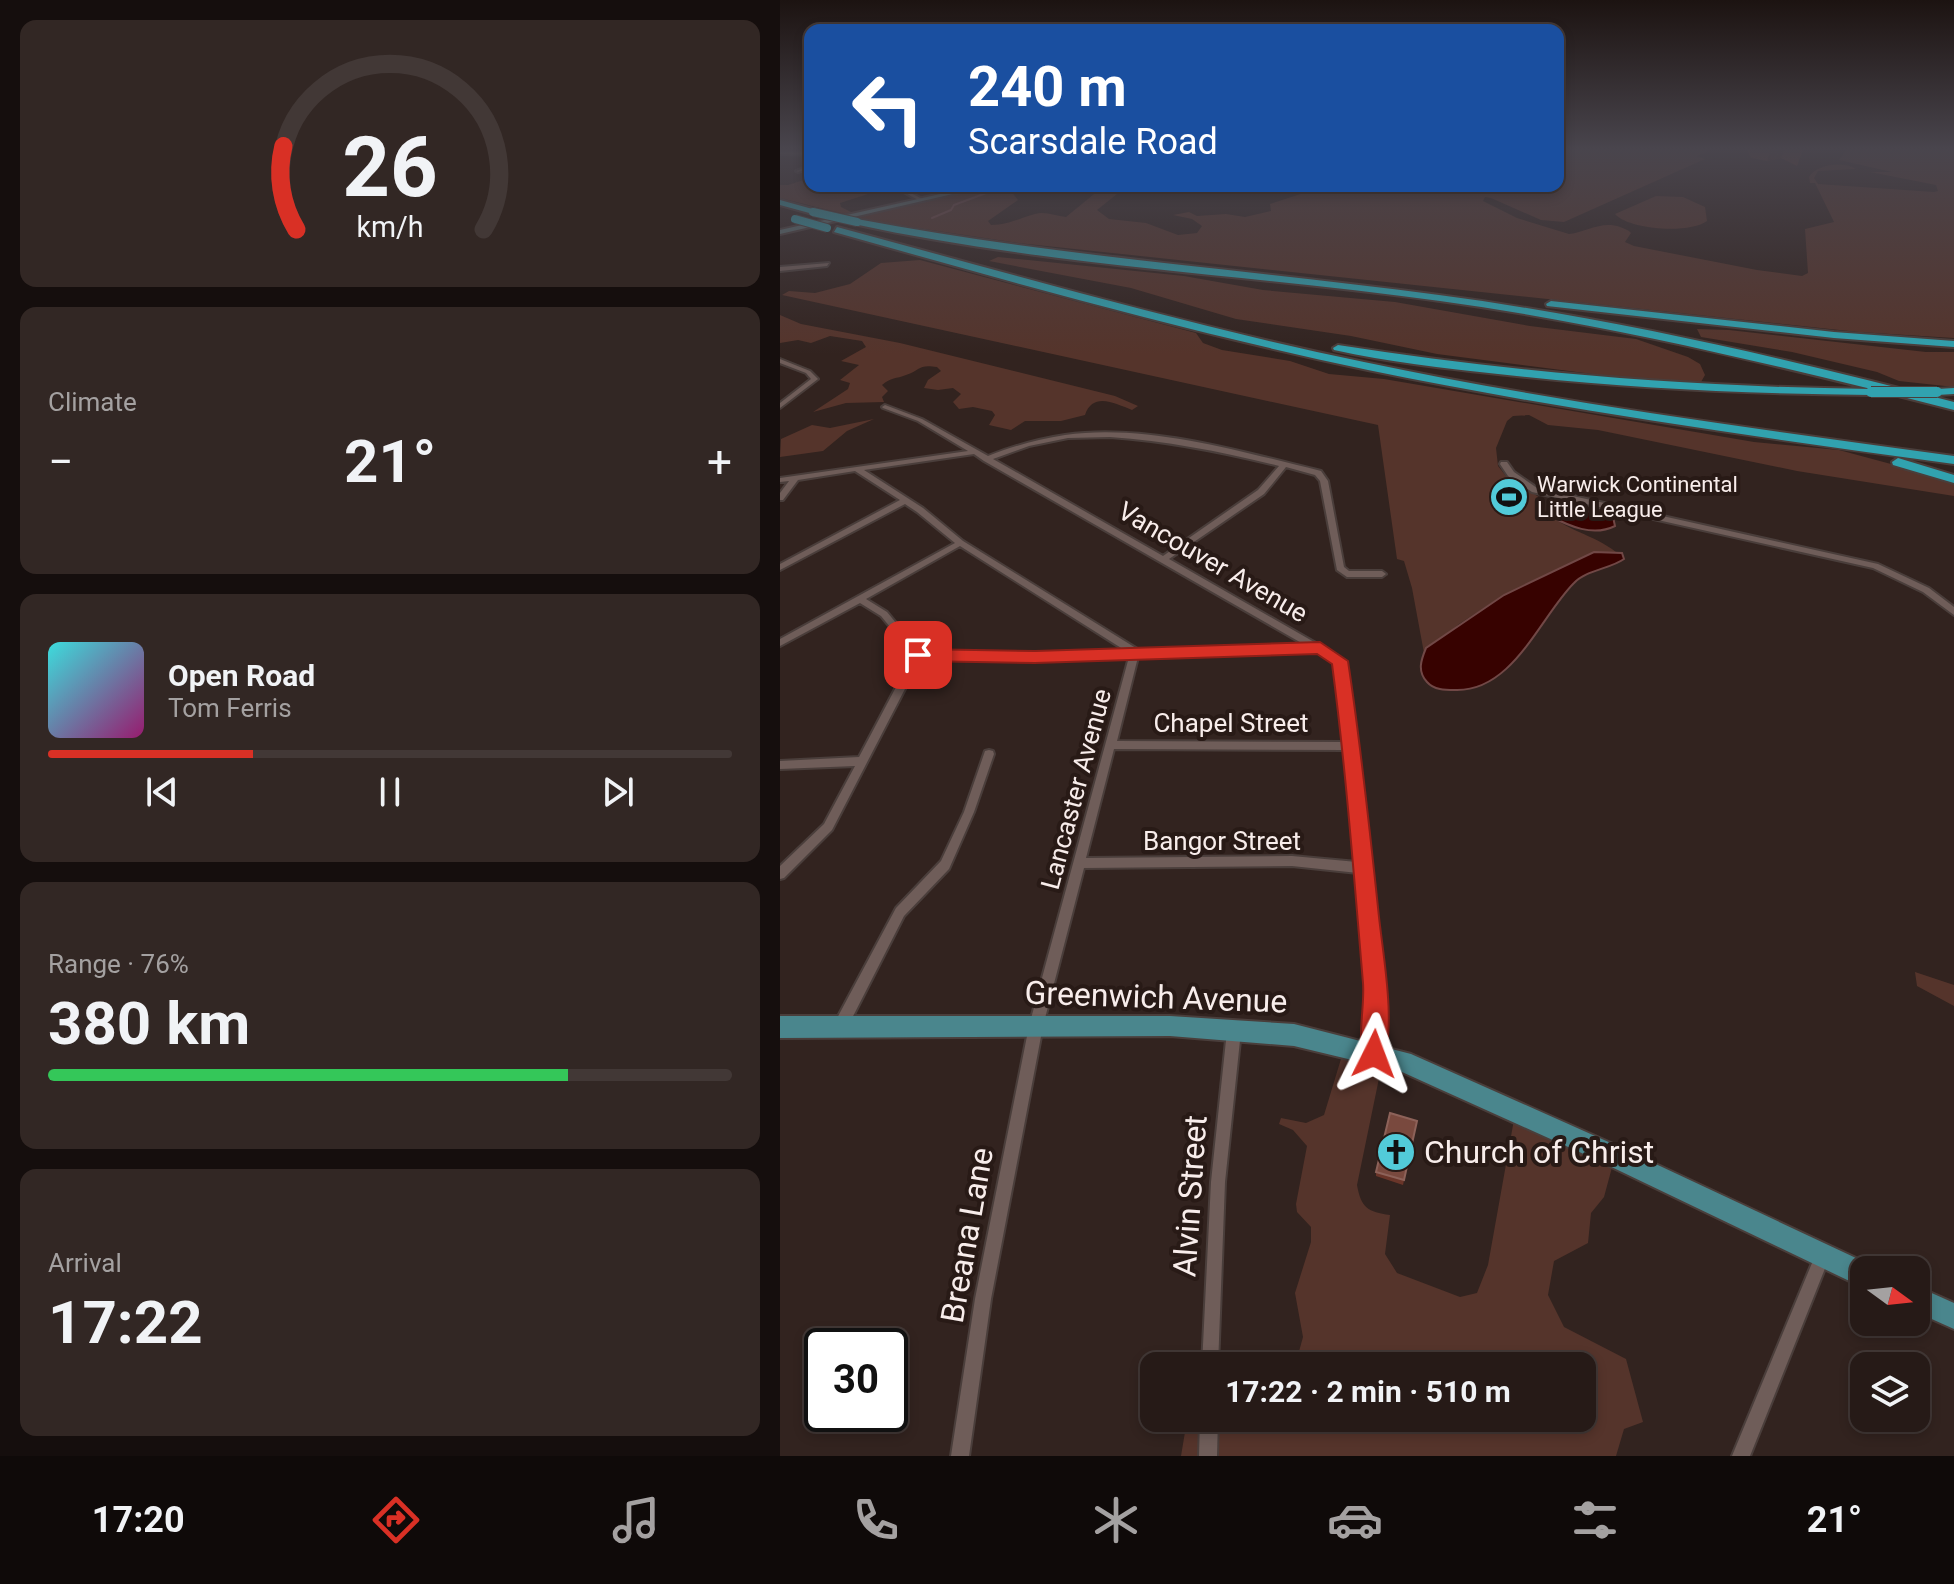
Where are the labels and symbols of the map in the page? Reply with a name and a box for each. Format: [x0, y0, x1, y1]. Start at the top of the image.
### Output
place label: Warwick Continental Little League [1537, 472, 1738, 522]
sports icon: Warwick Continental Little League [1488, 476, 1530, 518]
street label: Vancouver Avenue [1113, 496, 1313, 628]
pin [884, 621, 952, 689]
street label: Lancaster Avenue [1035, 686, 1117, 892]
street label: Chapel Street [1153, 708, 1309, 738]
street label: Bangor Street [1143, 826, 1301, 856]
street label: Greenwich Avenue [1024, 973, 1288, 1021]
position arrow [1332, 1012, 1416, 1096]
street label: Alvin Street [1165, 1114, 1215, 1278]
church icon: Church of Christ [1375, 1131, 1417, 1173]
place label: Church of Christ [1424, 1133, 1654, 1171]
street label: Breana Lane [933, 1144, 1001, 1326]
north arrow [1850, 1256, 1930, 1336]
speed limit sign: 30 [804, 1328, 908, 1432]

